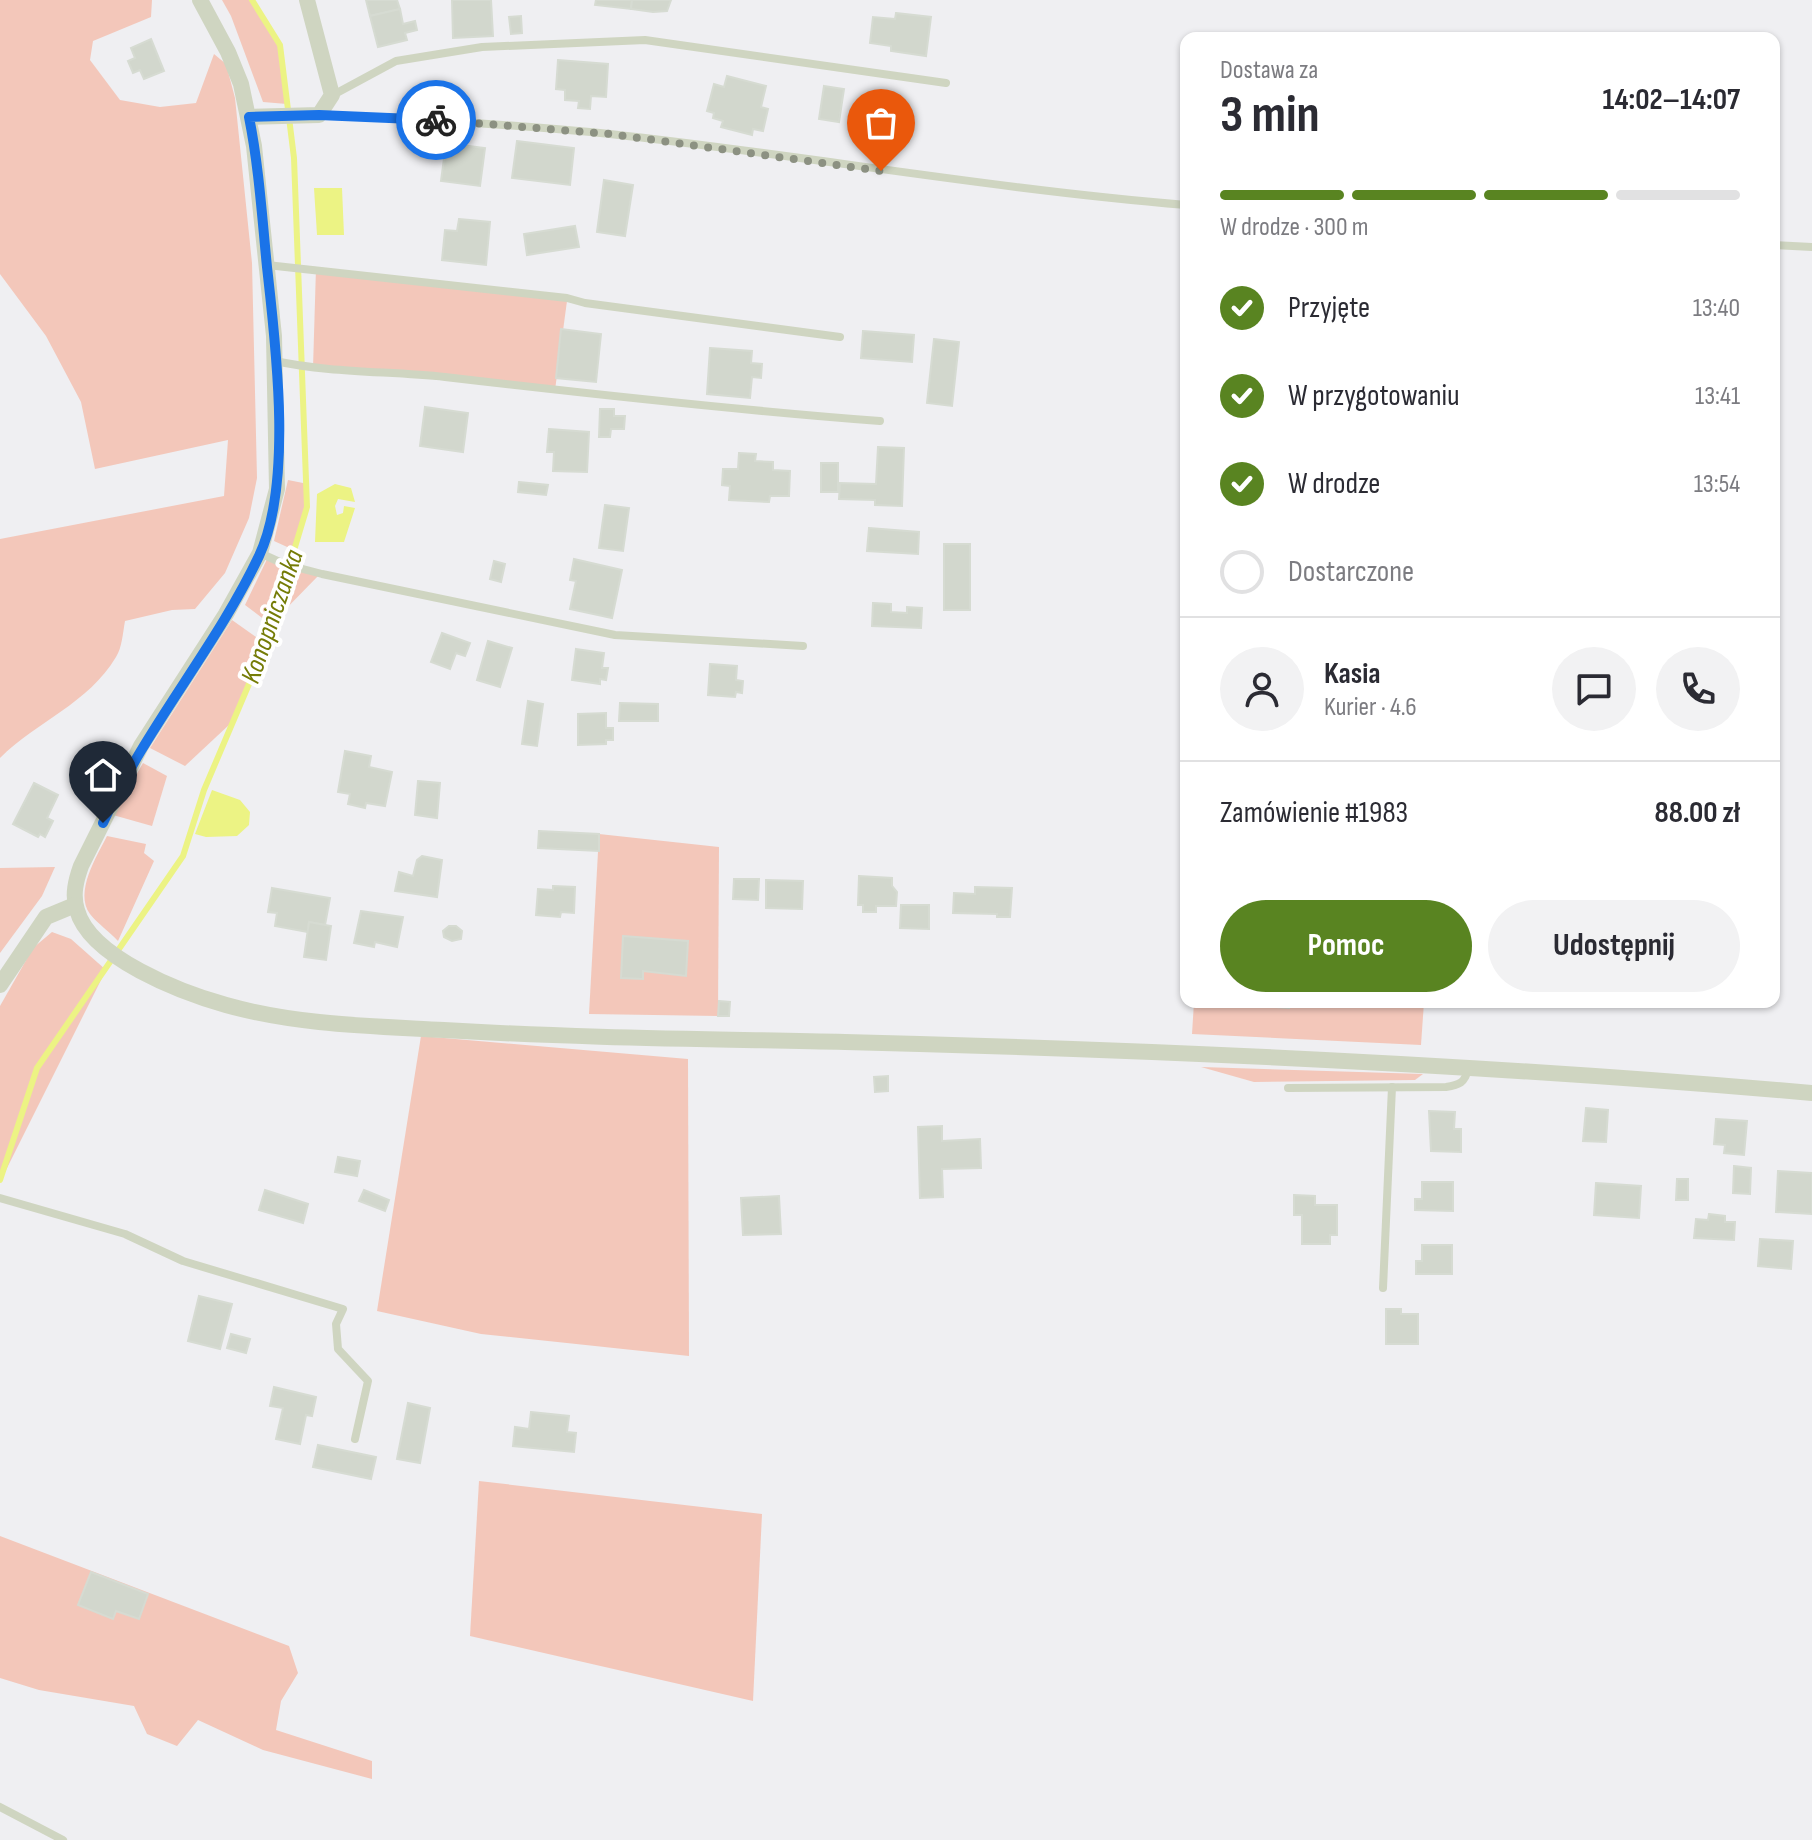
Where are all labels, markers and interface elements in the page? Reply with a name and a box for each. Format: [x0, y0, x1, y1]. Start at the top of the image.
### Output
text: Dostawa za [1220, 55, 1318, 86]
courier [396, 80, 476, 160]
text: 14:02–14:07 [1602, 82, 1740, 118]
text: 3 min [1220, 84, 1320, 147]
pin [847, 89, 915, 171]
icon: bike [414, 98, 458, 142]
icon: bag [859, 101, 903, 145]
text: W drodze · 300 m [1220, 212, 1368, 243]
icon: check [1220, 286, 1264, 330]
text: Przyjęte [1288, 290, 1370, 326]
text: 13:40 [1693, 293, 1740, 324]
icon: check [1220, 374, 1264, 418]
text: W przygotowaniu [1288, 378, 1460, 414]
text: 13:41 [1695, 381, 1740, 412]
icon: check [1220, 462, 1264, 506]
text: W drodze [1288, 466, 1380, 502]
text: 13:54 [1694, 469, 1740, 500]
water label: Konopniczanka [234, 545, 311, 688]
text: Dostarczone [1288, 554, 1414, 590]
button: person [1220, 647, 1304, 731]
button: chat [1552, 647, 1636, 731]
button: phone [1656, 647, 1740, 731]
text: Kasia [1324, 656, 1381, 692]
text: Kurier · 4.6 [1324, 692, 1417, 723]
pin [69, 741, 137, 823]
icon: home [81, 753, 125, 797]
text: Zamówienie #1983 [1220, 795, 1408, 831]
text: 88.00 zł [1655, 795, 1740, 831]
button: Pomoc [1220, 900, 1472, 992]
button: Udostępnij [1488, 900, 1740, 992]

